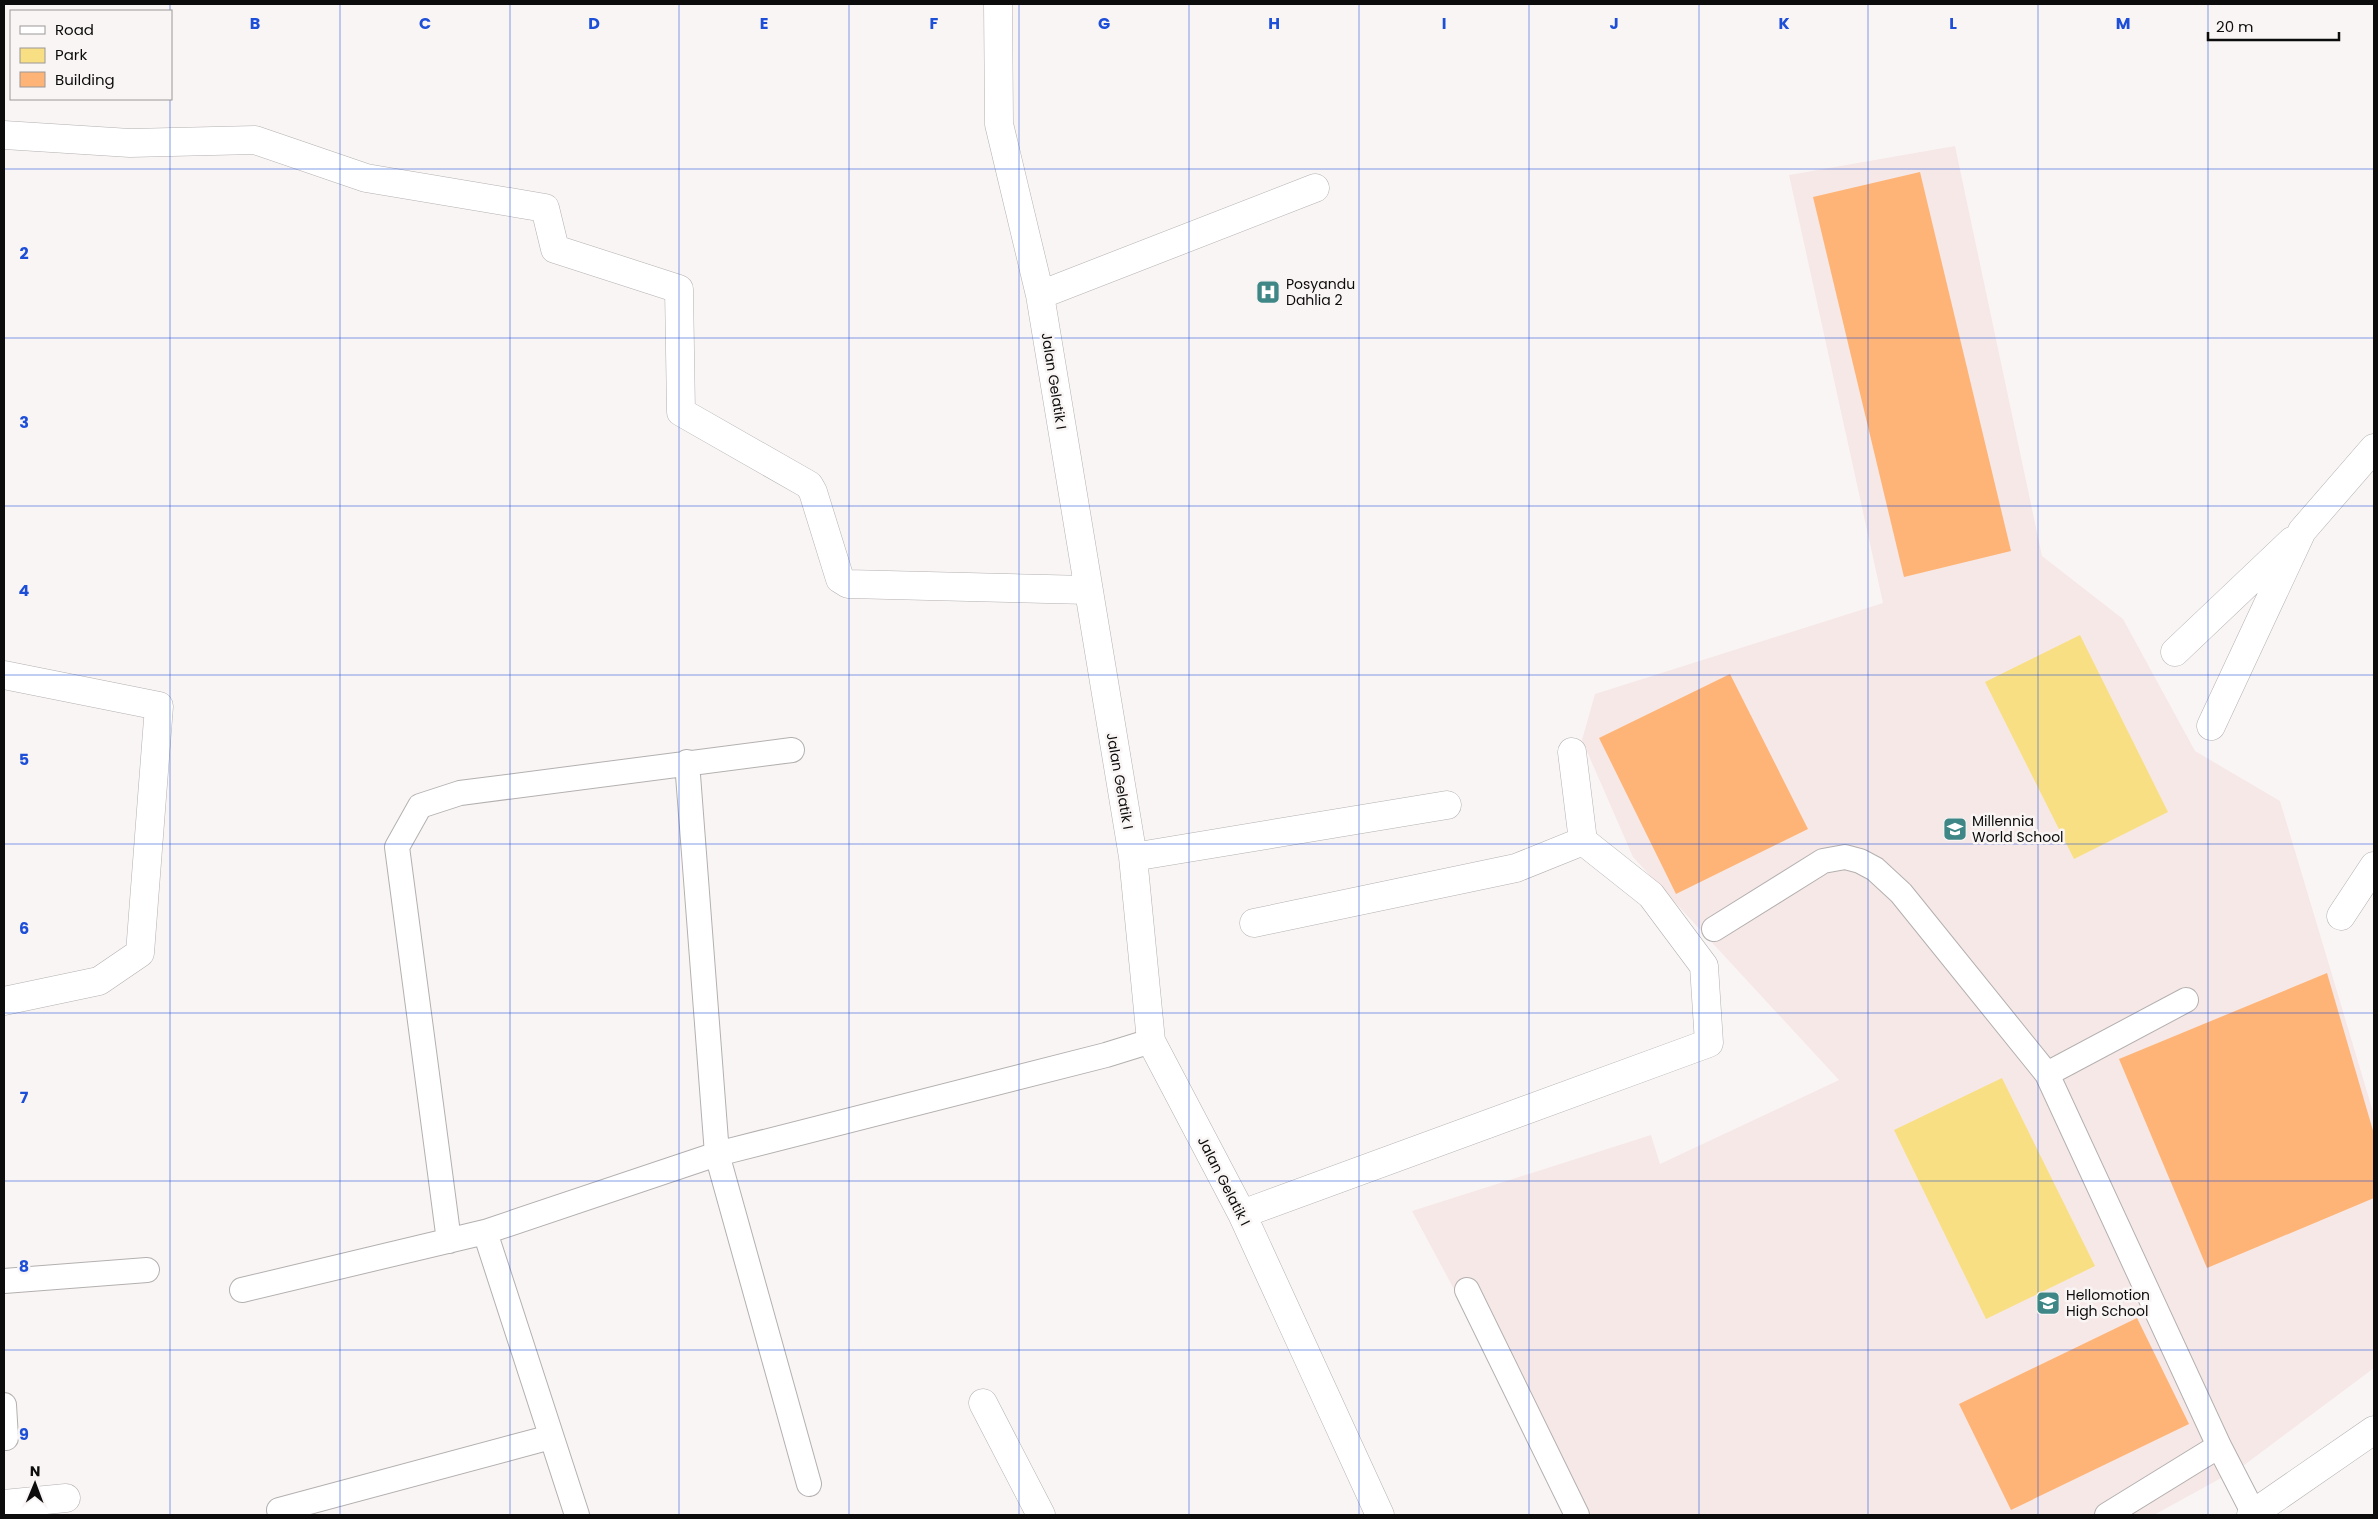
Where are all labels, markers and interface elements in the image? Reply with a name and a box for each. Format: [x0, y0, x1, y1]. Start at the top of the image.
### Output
legend [10, 10, 172, 100]
scale bar [2208, 10, 2339, 42]
text: B [250, 12, 260, 35]
text: C [419, 12, 431, 35]
text: D [588, 12, 600, 35]
text: E [760, 12, 768, 35]
text: F [930, 12, 939, 35]
text: G [1098, 12, 1110, 35]
text: H [1268, 12, 1280, 35]
text: I [1442, 12, 1446, 35]
text: J [1609, 12, 1619, 35]
text: K [1778, 12, 1790, 35]
text: L [1949, 12, 1957, 35]
text: M [2116, 12, 2130, 35]
text: 20 m [2216, 16, 2254, 37]
text: Road [55, 19, 94, 40]
text: Park [55, 44, 87, 65]
text: Building [55, 69, 115, 90]
text: 2 [19, 242, 29, 265]
place label: Posyandu Dahlia 2 [1286, 274, 1355, 310]
hospital icon: Posyandu Dahlia 2 [1255, 279, 1281, 305]
street label: Jalan Gelatik I [1036, 331, 1072, 431]
text: 3 [19, 411, 29, 434]
text: 4 [19, 579, 30, 602]
street label: Jalan Gelatik I [1102, 731, 1138, 831]
text: 5 [19, 748, 29, 771]
place label: Millennia World School [1972, 811, 2064, 847]
school or university icon: Millennia World School [1942, 816, 1968, 842]
text: 6 [19, 917, 29, 940]
text: 7 [20, 1086, 29, 1109]
street label: Jalan Gelatik I [1193, 1133, 1255, 1229]
text: 8 [19, 1255, 29, 1278]
place label: Hellomotion High School [2066, 1285, 2150, 1321]
school or university icon: Hellomotion High School [2035, 1290, 2061, 1316]
text: 9 [19, 1423, 29, 1446]
north arrow [10, 1459, 60, 1509]
text: N [30, 1461, 41, 1481]

